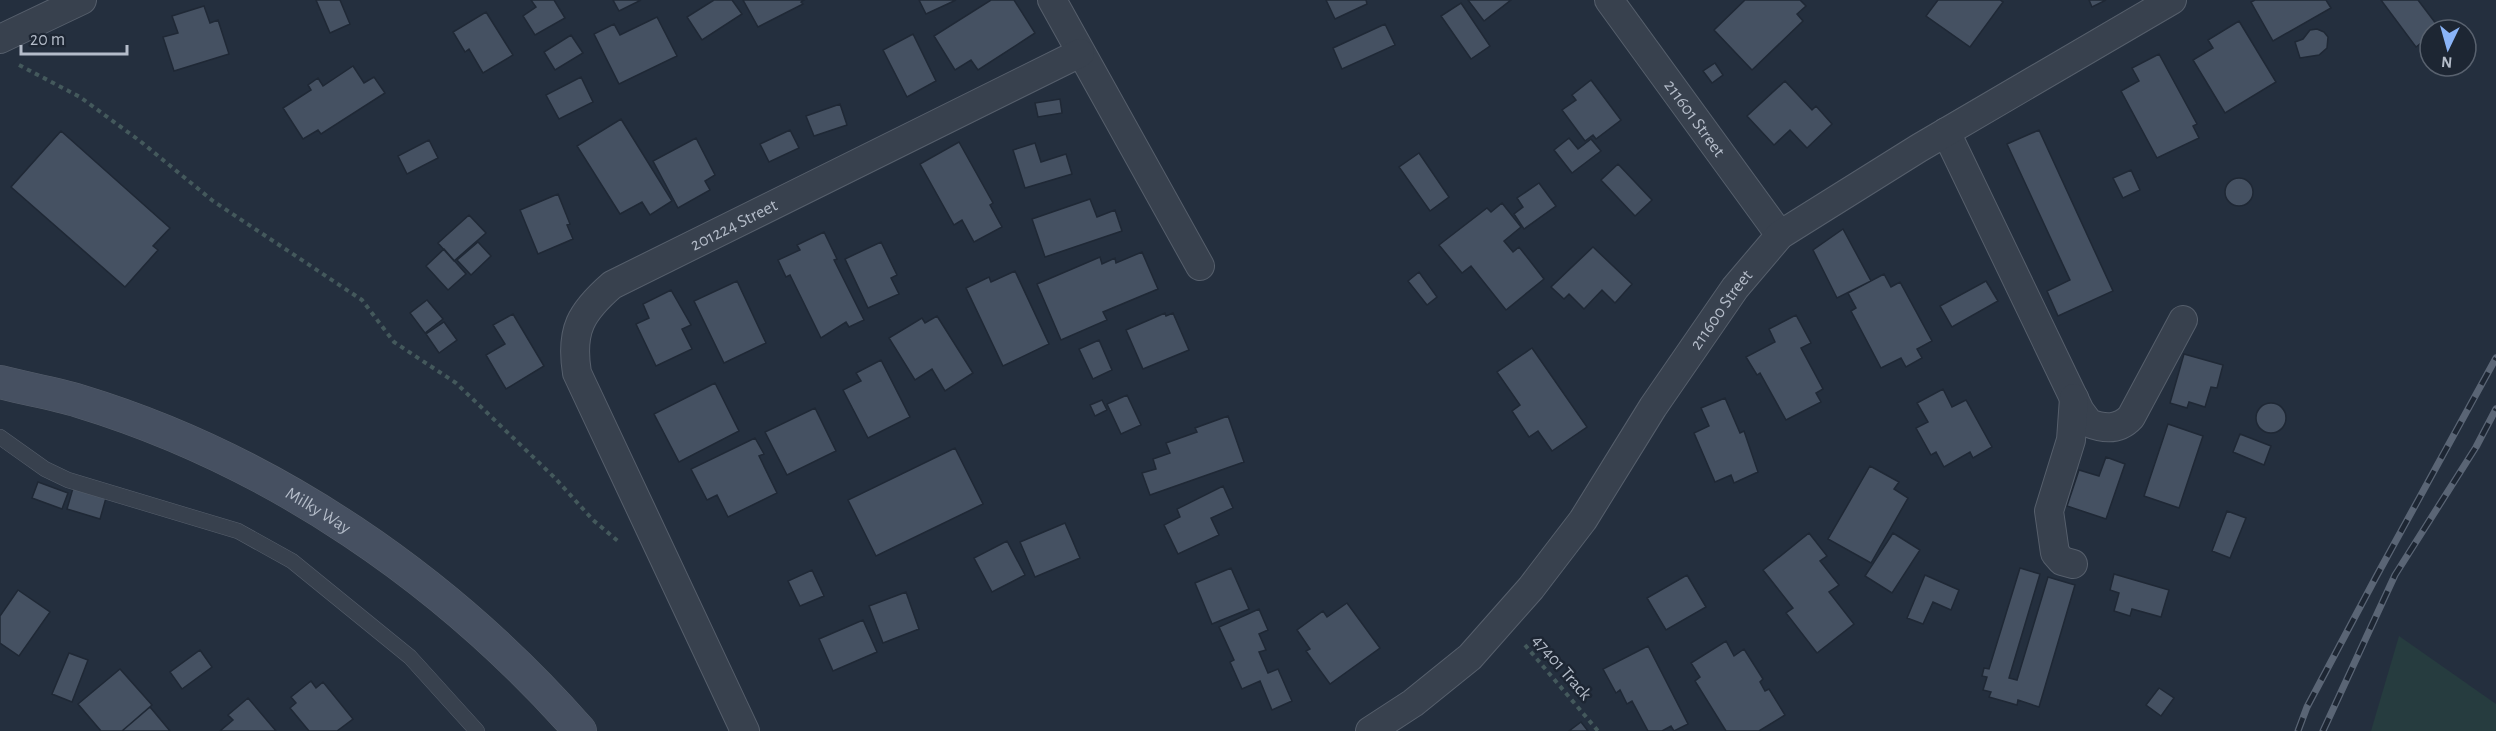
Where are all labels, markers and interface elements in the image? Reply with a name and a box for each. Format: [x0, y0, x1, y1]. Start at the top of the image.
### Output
scale bar [21, 18, 128, 56]
north arrow [2418, 18, 2478, 78]
text: 20 m [30, 31, 65, 49]
text: N [2441, 53, 2453, 70]
street label: 211601 Street [1660, 77, 1728, 161]
street label: 201224 Street [688, 196, 781, 255]
street label: 211600 Street [1687, 267, 1756, 353]
street label: Milky Way [282, 484, 354, 538]
street label: 47401 Track [1528, 631, 1595, 704]

